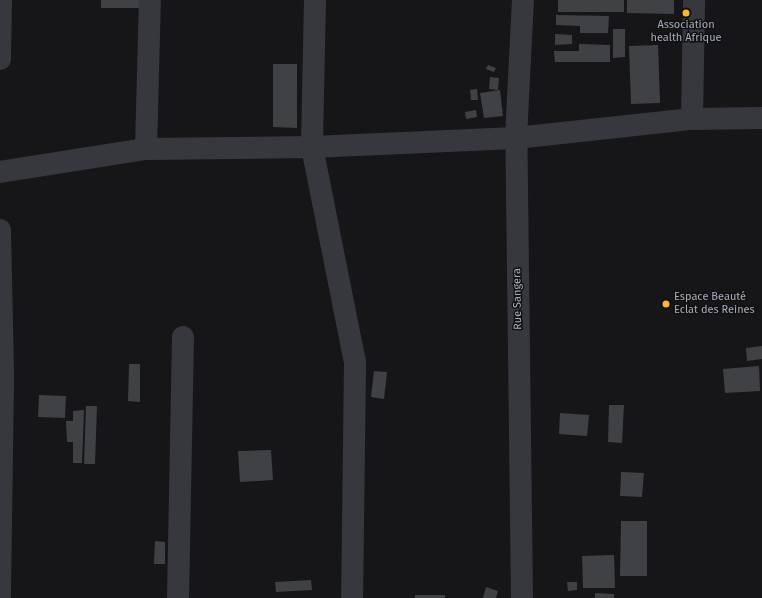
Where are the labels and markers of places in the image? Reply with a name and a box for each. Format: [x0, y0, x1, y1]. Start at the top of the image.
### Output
marker: Association health Afrique [681, 8, 691, 18]
place label: Association health Afrique [650, 19, 722, 45]
place label: Espace Beauté Eclat des Reines [674, 291, 755, 317]
marker: Espace Beauté Eclat des Reines [661, 299, 671, 309]

